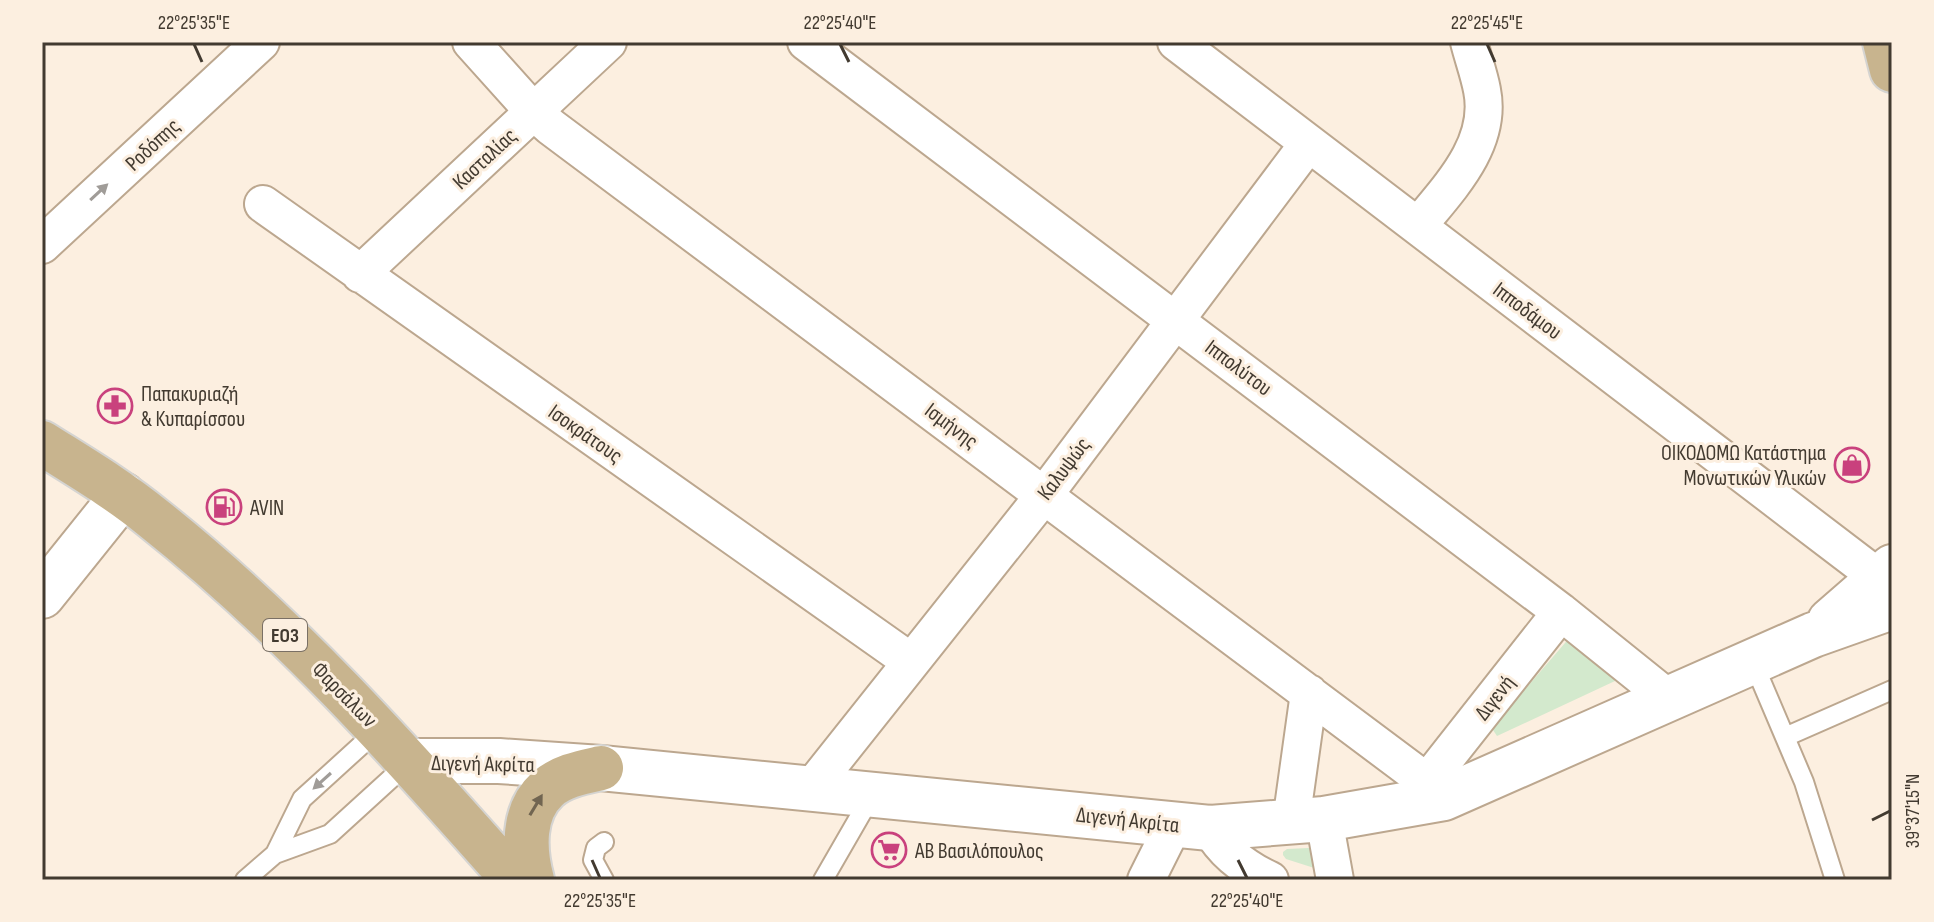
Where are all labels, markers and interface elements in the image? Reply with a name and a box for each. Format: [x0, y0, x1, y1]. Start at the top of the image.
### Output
text: 22°25'35"E [158, 11, 230, 35]
text: 22°25'40"E [803, 11, 877, 35]
text: 22°25'45"E [1451, 11, 1523, 35]
street label: Ροδόπης [120, 113, 186, 177]
street label: Κασταλίας [447, 123, 523, 196]
one-way arrow [89, 184, 108, 202]
street label: Ιπποδάμου [1487, 276, 1567, 346]
street label: Ιππολύτου [1199, 334, 1277, 402]
place label: Παπακυριαζή & Κυπαρίσσου [141, 381, 245, 433]
pharmacy icon: Παπακυριαζή & Κυπαρίσσου [96, 387, 134, 425]
street label: Ισμήνης [919, 397, 983, 455]
street label: Ισοκράτους [543, 399, 628, 470]
street label: Καλυψώς [1032, 432, 1097, 506]
place label: ΟΙΚΟΔΟΜΩ Κατάστημα Μονωτικών Υλικών [1661, 440, 1827, 492]
shop icon: ΟΙΚΟΔΟΜΩ Κατάστημα Μονωτικών Υλικών [1833, 446, 1871, 484]
fuel station icon: AVIN [205, 488, 243, 526]
place label: AVIN [249, 495, 284, 522]
road number: ΕΟ3 [263, 619, 307, 651]
street label: Φαρσάλων [306, 657, 383, 734]
street label: Διγενή [1469, 670, 1521, 726]
street label: Διγενή Ακρίτα [431, 750, 536, 779]
one-way arrow [313, 771, 332, 789]
text: 39°37'15"N [1901, 774, 1925, 848]
one-way arrow [529, 794, 543, 816]
street label: Διγενή Ακρίτα [1075, 802, 1181, 839]
supermarket icon: ΑΒ Βασιλόπουλος [870, 831, 908, 869]
place label: ΑΒ Βασιλόπουλος [914, 838, 1044, 865]
text: 22°25'35"E [564, 889, 636, 913]
text: 22°25'40"E [1210, 889, 1284, 913]

